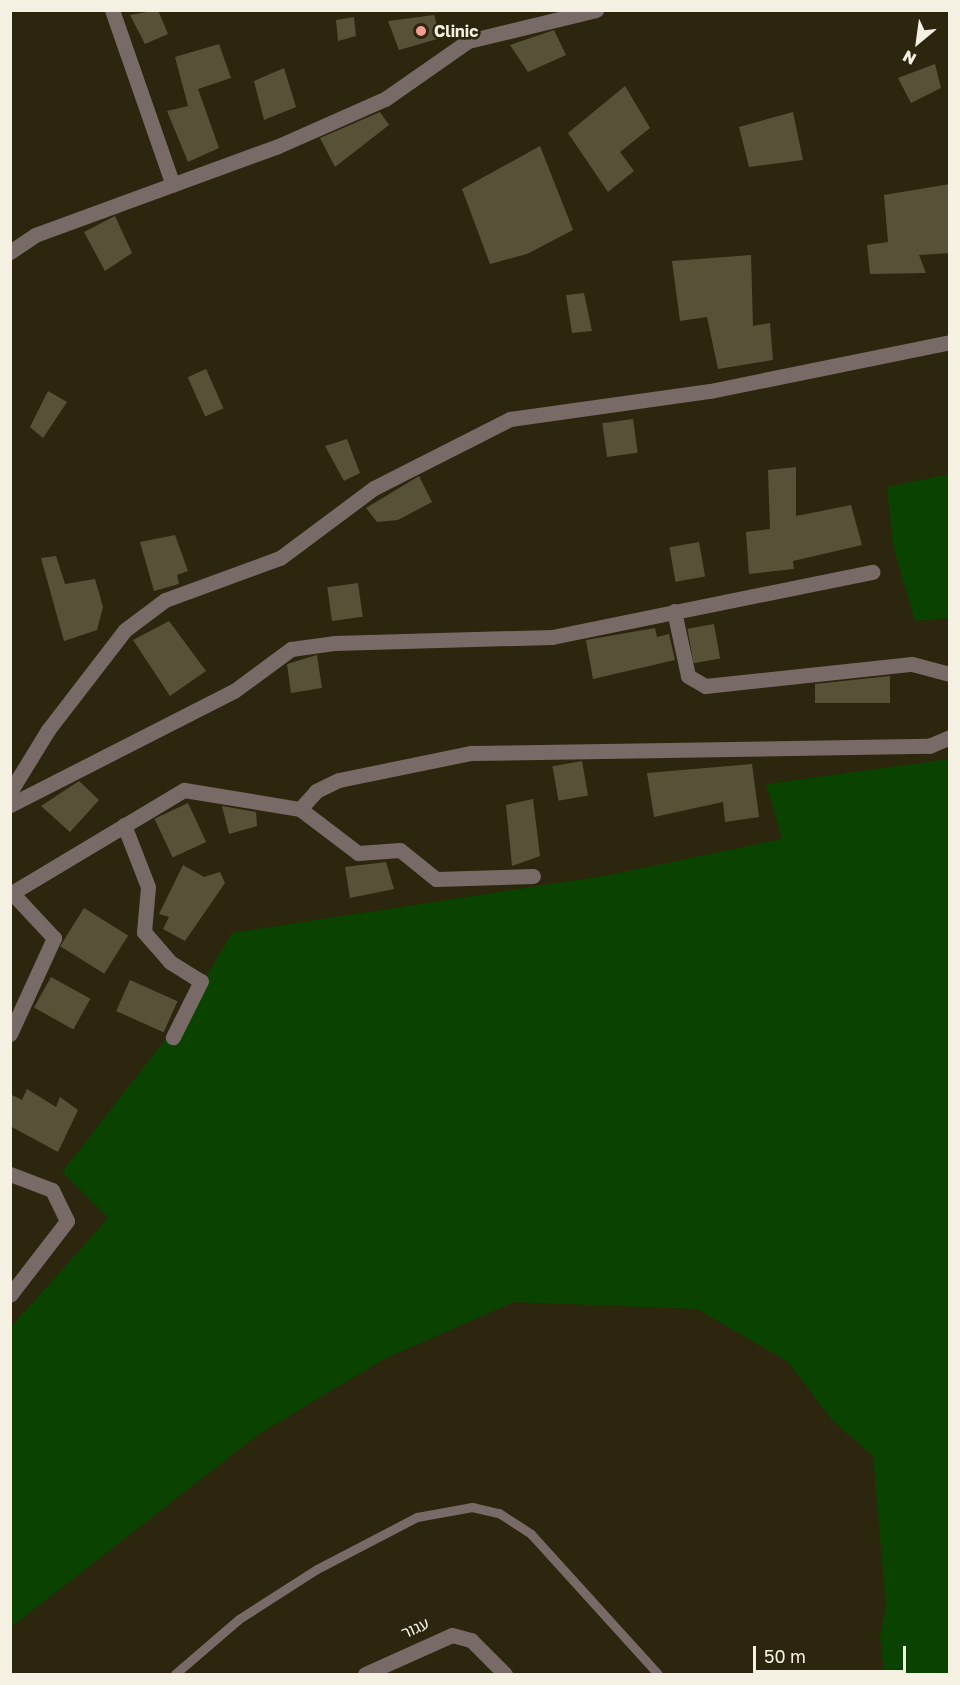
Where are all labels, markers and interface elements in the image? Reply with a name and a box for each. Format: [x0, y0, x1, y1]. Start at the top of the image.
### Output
north arrow [888, 12, 948, 72]
place label: Clinic [434, 21, 478, 41]
marker: Clinic [412, 22, 430, 40]
text: N [899, 46, 919, 69]
street label: עגור [398, 1613, 432, 1643]
scale bar [756, 1634, 909, 1672]
text: 50 m [764, 1645, 806, 1667]

